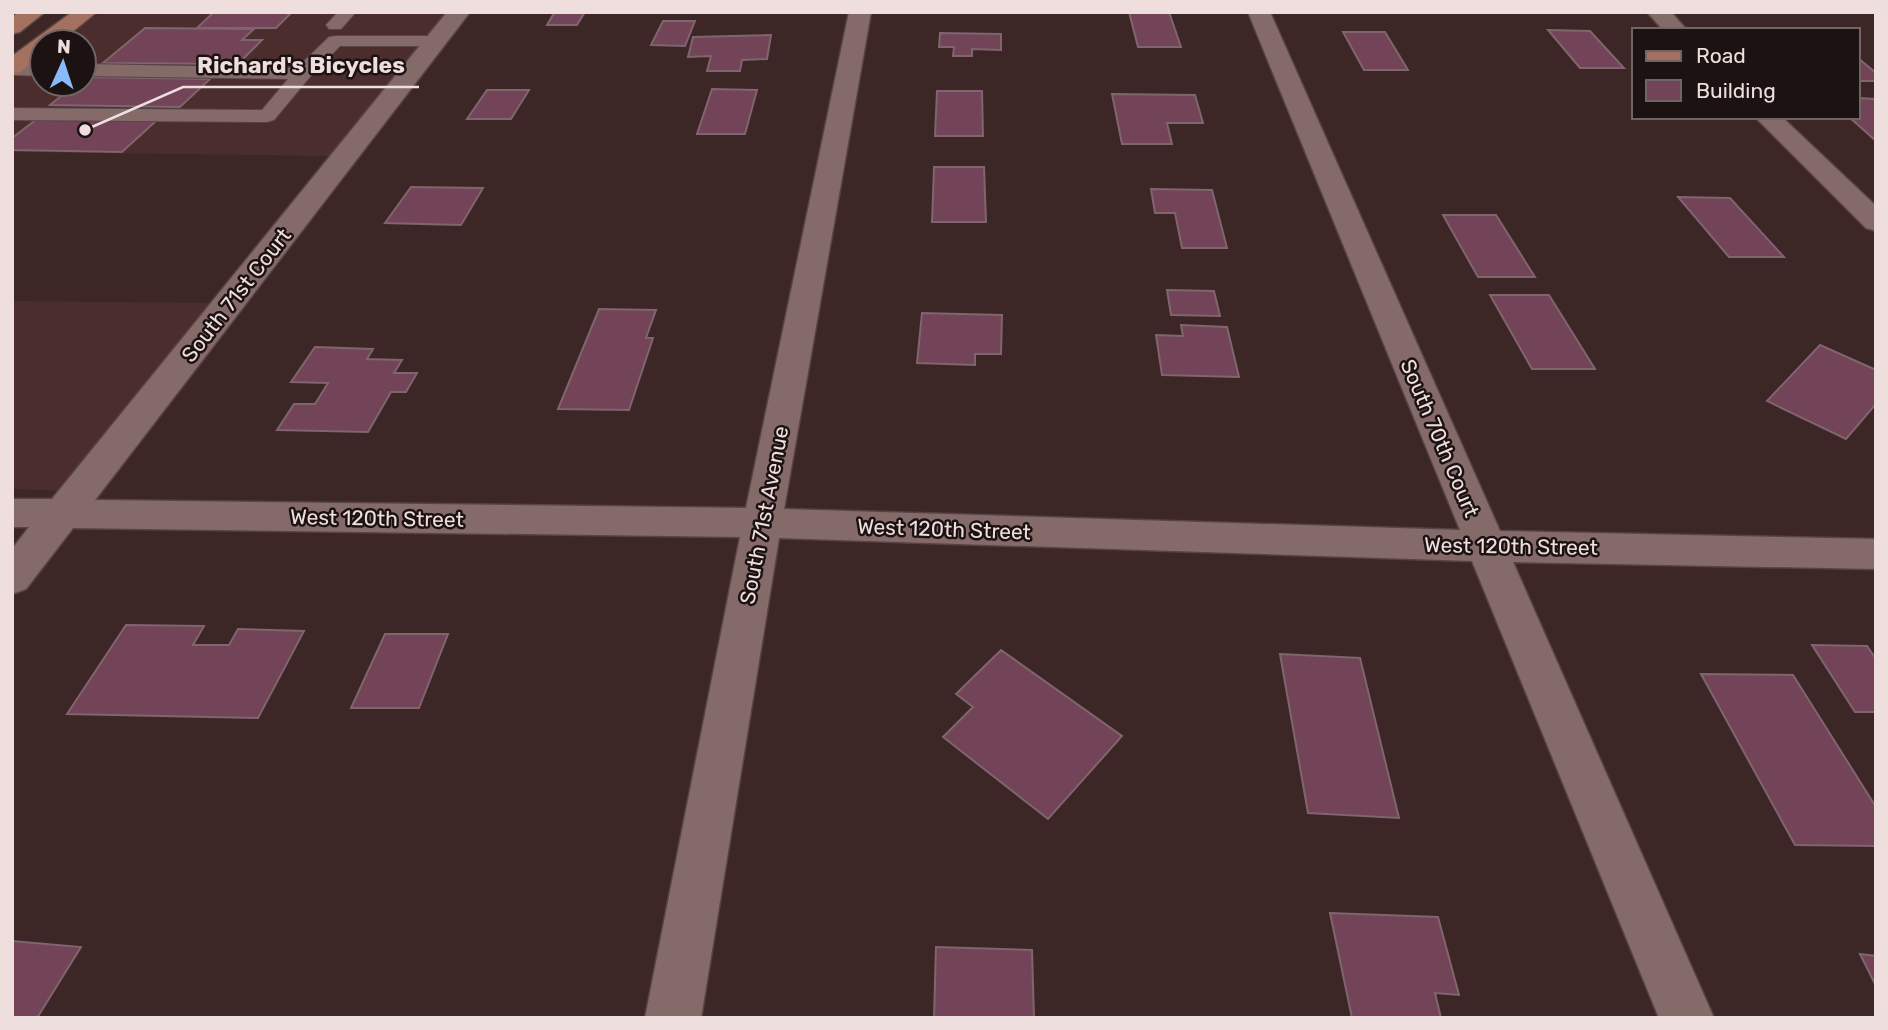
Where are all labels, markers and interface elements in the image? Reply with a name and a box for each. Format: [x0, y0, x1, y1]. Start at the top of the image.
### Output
north arrow [28, 28, 98, 98]
legend [1632, 28, 1860, 119]
text: N [56, 35, 71, 58]
callout: Richard's Bicycles [183, 43, 419, 87]
text: Road [1696, 43, 1746, 68]
text: Richard's Bicycles [197, 51, 405, 79]
text: Building [1696, 78, 1776, 103]
street label: South 71st Court [176, 223, 296, 367]
street label: South 70th Court [1395, 355, 1485, 521]
street label: South 71st Avenue [734, 424, 794, 606]
street label: West 120th Street [290, 504, 464, 532]
street label: West 120th Street [857, 513, 1031, 545]
street label: West 120th Street [1424, 532, 1598, 560]

